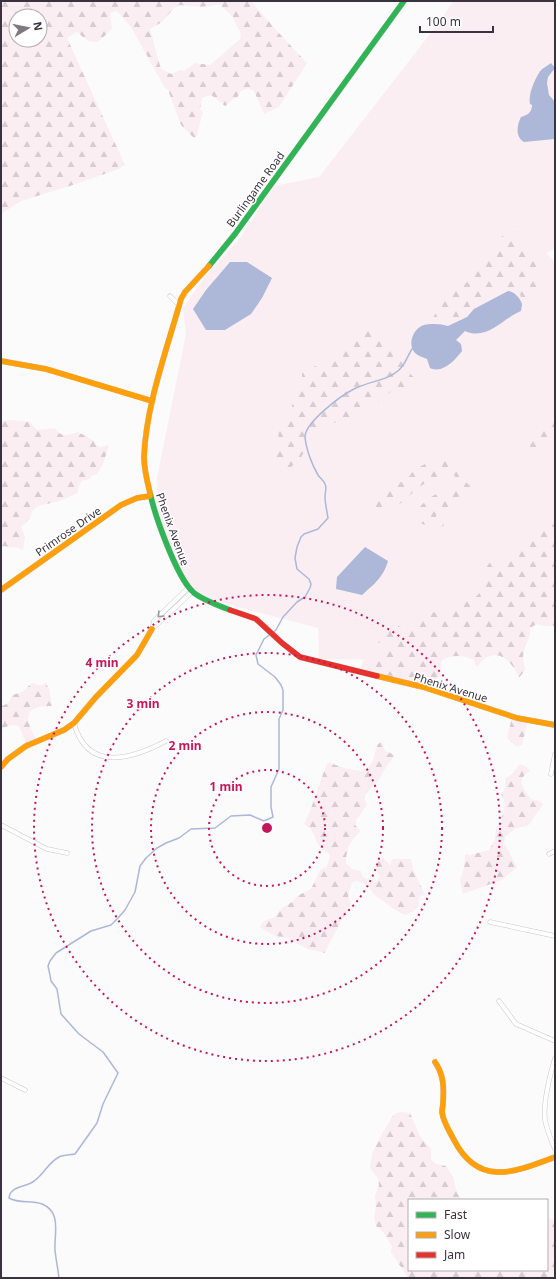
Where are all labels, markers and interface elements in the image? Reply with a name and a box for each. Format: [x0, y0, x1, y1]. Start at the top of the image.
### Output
north arrow [8, 8, 48, 48]
scale bar [420, 8, 493, 34]
text: 100 m [426, 13, 461, 30]
text: N [30, 20, 47, 32]
street label: Burlingame Road [223, 148, 287, 230]
street label: Phenix Avenue [153, 490, 193, 568]
street label: Primrose Drive [32, 503, 104, 559]
one-way arrow [157, 610, 165, 618]
text: 4 min [85, 654, 119, 671]
street label: Phenix Avenue [412, 669, 490, 705]
text: 3 min [126, 695, 160, 712]
text: 2 min [168, 737, 202, 754]
text: 1 min [209, 778, 243, 795]
centre of rings [260, 821, 274, 835]
legend [408, 1199, 548, 1271]
text: Fast [444, 1206, 468, 1223]
text: Slow [444, 1226, 471, 1243]
text: Jam [443, 1246, 465, 1263]

